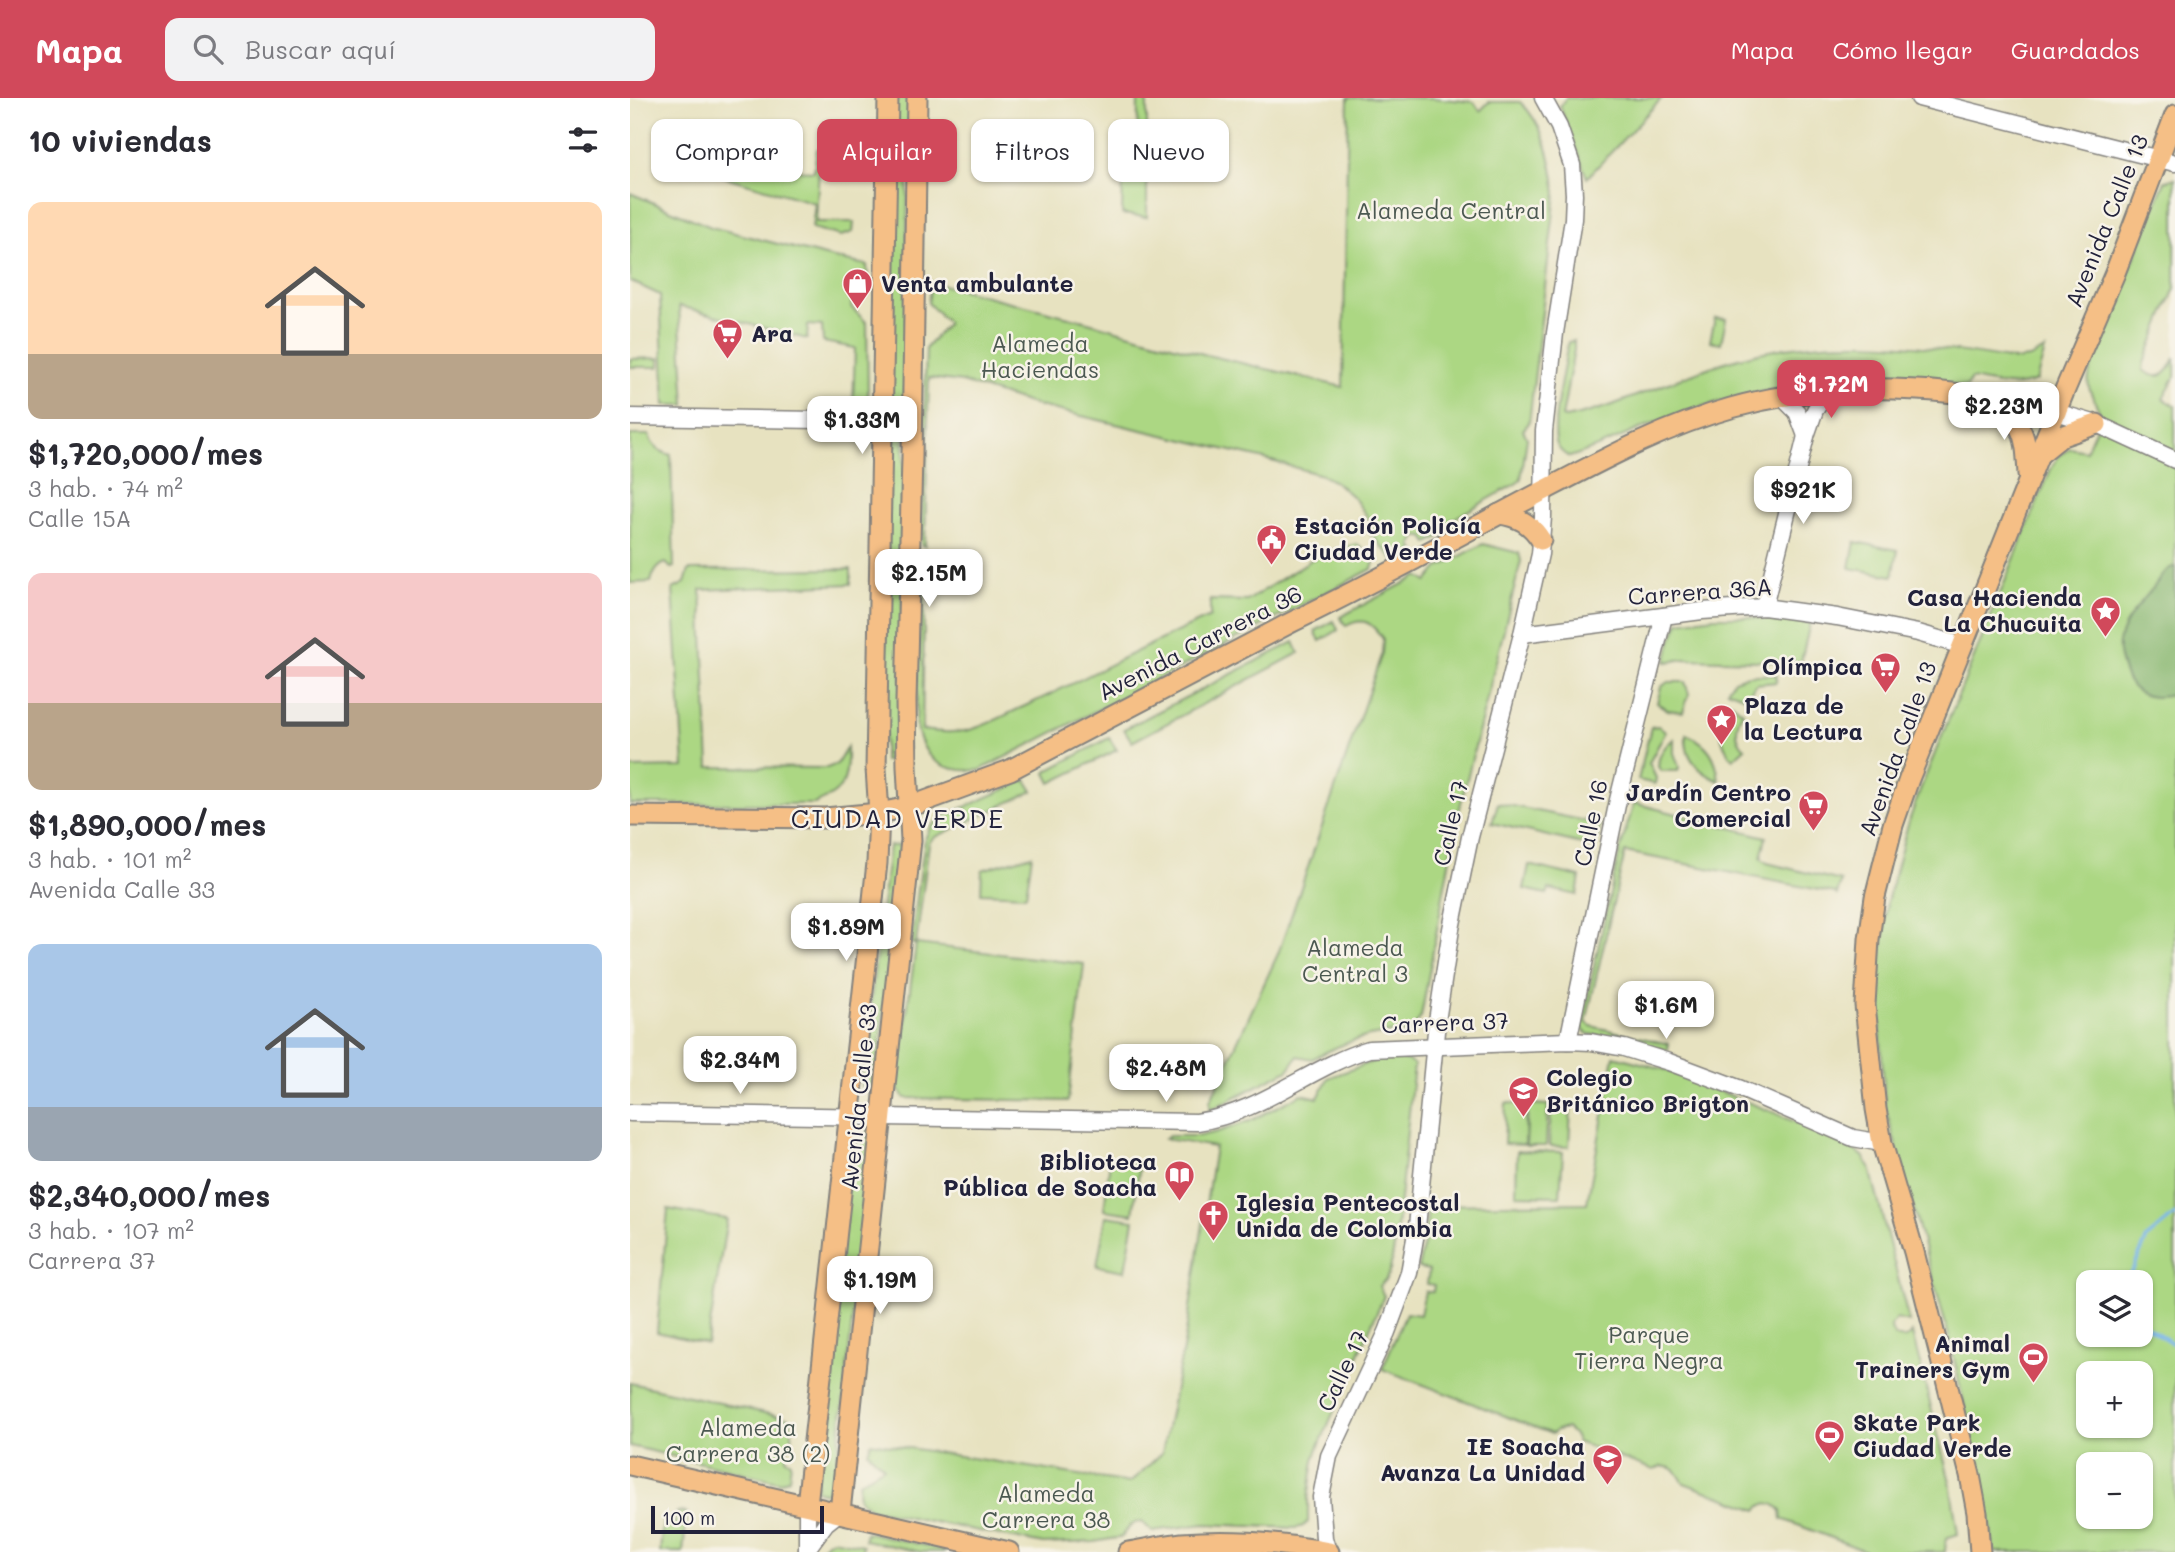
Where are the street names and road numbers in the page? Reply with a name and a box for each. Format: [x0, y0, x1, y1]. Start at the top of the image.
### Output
street label: Avenida Calle 13 [2058, 130, 2154, 311]
street label: Carrera 36A [1627, 571, 1773, 611]
street label: Avenida Carrera 36 [1093, 578, 1306, 706]
street label: Avenida Calle 13 [1852, 657, 1943, 840]
street label: Calle 17 [1426, 777, 1474, 869]
street label: Calle 16 [1566, 777, 1614, 869]
street label: Avenida Calle 33 [833, 1002, 883, 1191]
street label: Carrera 37 [1381, 1005, 1509, 1039]
street label: Calle 17 [1310, 1325, 1375, 1416]

